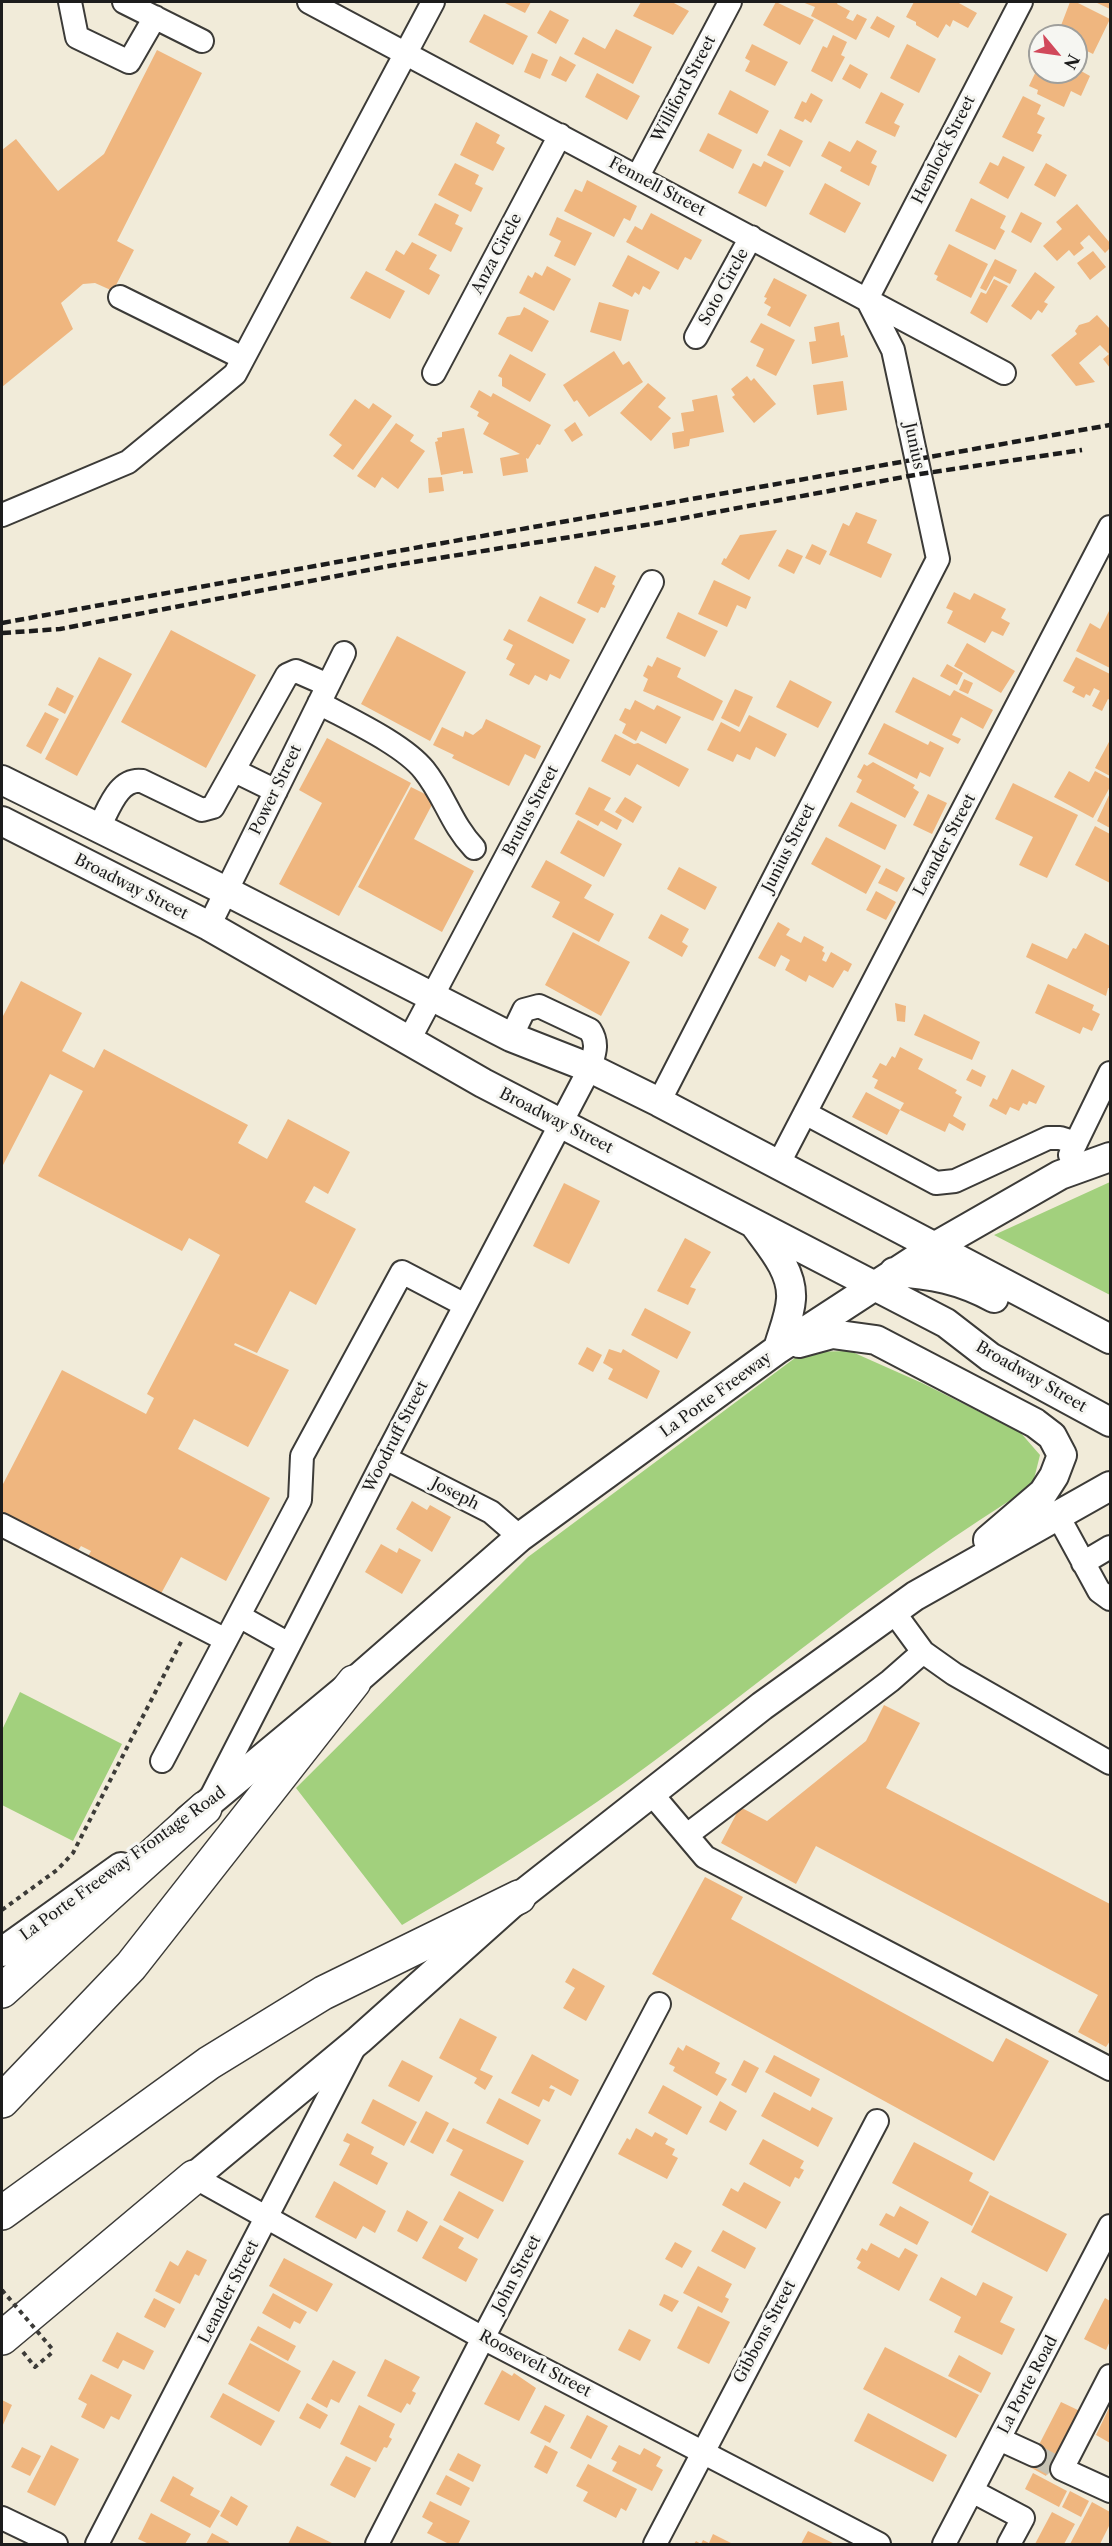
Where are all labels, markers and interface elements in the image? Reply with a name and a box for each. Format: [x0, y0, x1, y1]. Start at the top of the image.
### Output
north arrow [1028, 24, 1088, 84]
street label: Williford Street [648, 32, 720, 146]
text: N [1060, 51, 1084, 73]
street label: Hemlock Street [908, 93, 980, 207]
street label: Fennell Street [605, 153, 709, 221]
street label: Anza Circle [468, 210, 526, 298]
street label: Soto Circle [695, 245, 753, 329]
street label: Junius [900, 421, 928, 471]
street label: Power Street [246, 742, 306, 838]
street label: Brutus Street [499, 762, 563, 860]
street label: Leander Street [910, 791, 980, 899]
street label: Junius Street [758, 801, 820, 895]
street label: Broadway Street [71, 850, 191, 924]
street label: Broadway Street [496, 1084, 616, 1158]
street label: Broadway Street [972, 1337, 1090, 1417]
street label: La Porte Freeway [657, 1348, 775, 1442]
street label: Woodruff Street [360, 1378, 432, 1496]
street label: Joseph [428, 1474, 482, 1514]
street label: La Porte Freeway Frontage Road [17, 1783, 229, 1945]
street label: John Street [489, 2232, 545, 2316]
street label: Leander Street [195, 2237, 263, 2347]
street label: Gibbons Street [730, 2277, 800, 2387]
street label: Roosevelt Street [476, 2326, 594, 2402]
street label: La Porte Road [994, 2333, 1062, 2437]

